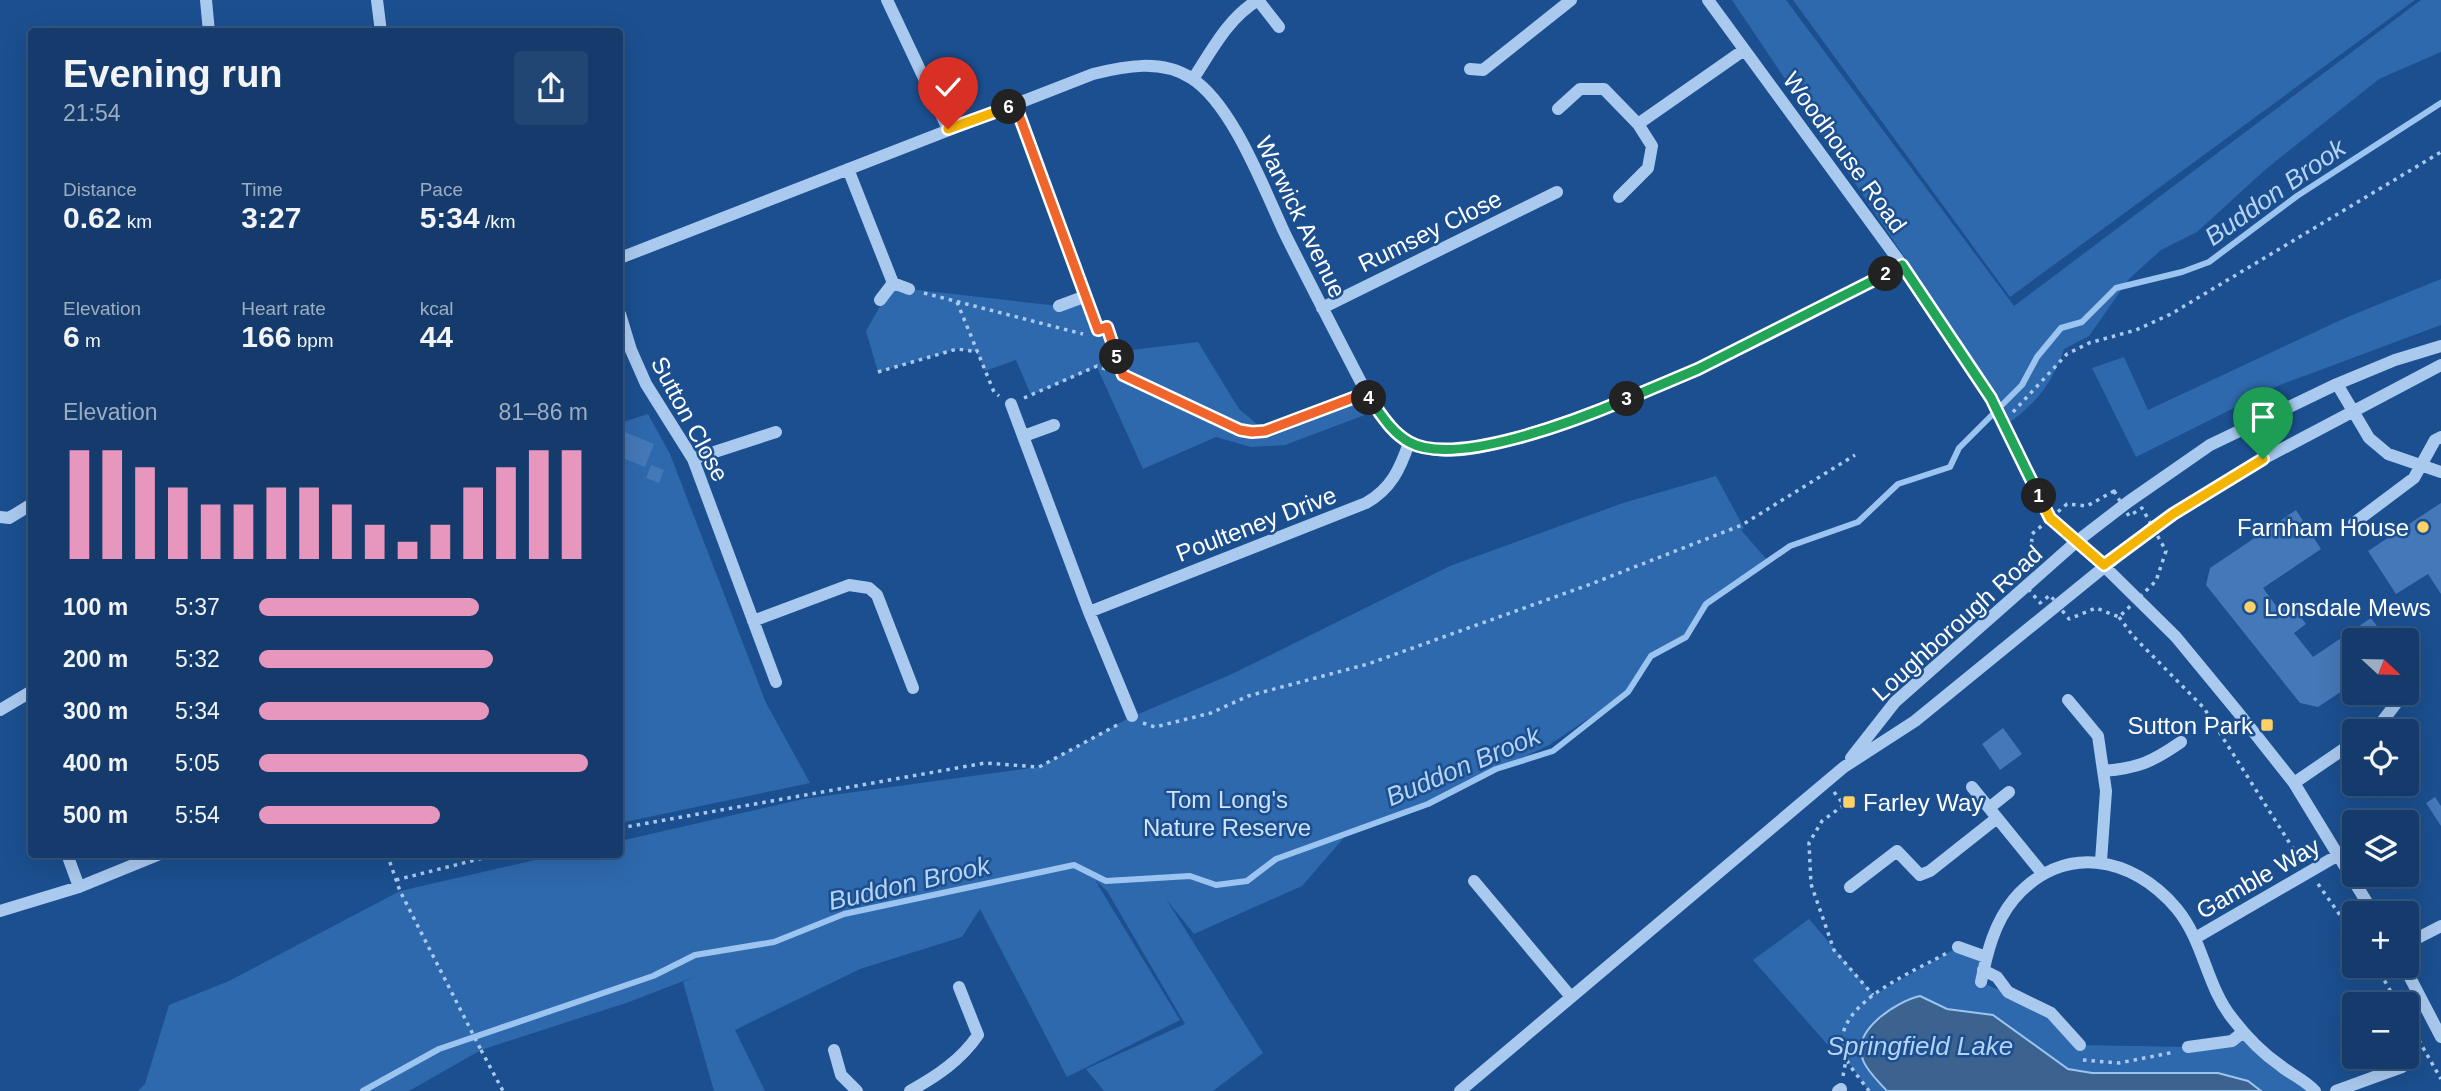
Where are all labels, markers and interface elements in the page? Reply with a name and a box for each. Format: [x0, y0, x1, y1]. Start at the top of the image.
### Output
button: share [514, 51, 588, 125]
text: Evening run [63, 53, 283, 95]
pin [918, 57, 978, 129]
street label: Woodhouse Road [1778, 67, 1912, 237]
icon: check [929, 68, 967, 106]
pin: 6 [992, 90, 1026, 124]
text: 6 [1003, 96, 1014, 117]
text: 21:54 [63, 100, 121, 126]
water label: Buddon Brook [2199, 131, 2353, 252]
street label: Warwick Avenue [1250, 132, 1352, 302]
text: Distance [63, 179, 137, 200]
text: Time [241, 179, 283, 200]
text: Pace [420, 179, 463, 200]
street label: Rumsey Close [1354, 185, 1506, 277]
text: 0.62 [63, 201, 121, 234]
text: 3:27 [241, 201, 301, 234]
text: 5:34 [420, 201, 480, 234]
text: km [121, 211, 152, 232]
text: /km [480, 211, 516, 232]
pin: 2 [1868, 256, 1904, 292]
text: 2 [1880, 263, 1891, 284]
text: Elevation [63, 298, 141, 319]
text: Heart rate [241, 298, 326, 319]
text: kcal [420, 298, 453, 319]
text: 6 [63, 320, 80, 353]
text: 166 [241, 320, 291, 353]
text: 44 [420, 320, 453, 353]
text: m [80, 330, 101, 351]
text: bpm [291, 330, 334, 351]
pin: 5 [1100, 340, 1134, 374]
text: 5 [1111, 346, 1122, 367]
street label: Sutton Close [646, 352, 734, 486]
pin: 4 [1352, 380, 1386, 416]
pin: 3 [1610, 382, 1644, 416]
text: 4 [1363, 387, 1374, 408]
pin [2233, 387, 2293, 459]
text: 3 [1621, 388, 1632, 409]
icon: arrive [2244, 398, 2282, 436]
text: Elevation [63, 399, 158, 425]
text: 81–86 m [498, 399, 588, 425]
pin: 1 [2022, 478, 2056, 514]
street label: Poulteney Drive [1172, 481, 1340, 567]
text: 1 [2033, 485, 2044, 506]
place label: Farnham House [2237, 514, 2409, 541]
marker: Farnham House [2415, 519, 2431, 535]
street label: Loughborough Road [1867, 540, 2047, 706]
text: 100 m [63, 594, 128, 620]
text: 5:37 [175, 594, 220, 620]
place label: Lonsdale Mews [2264, 594, 2431, 621]
marker: Lonsdale Mews [2242, 599, 2258, 615]
north arrow [2342, 628, 2418, 705]
map controls [2342, 628, 2419, 1069]
text: 200 m [63, 646, 128, 672]
text: 5:32 [175, 646, 220, 672]
text: 300 m [63, 698, 128, 724]
text: 5:34 [175, 698, 220, 724]
place label: Sutton Park [2128, 712, 2254, 739]
marker: Sutton Park [2259, 717, 2275, 733]
water label: Buddon Brook [1381, 719, 1547, 812]
button: locate [2342, 719, 2419, 796]
text: 400 m [63, 750, 128, 776]
text: 5:05 [175, 750, 220, 776]
park label: Tom Long's Nature Reserve [1143, 786, 1311, 841]
place label: Farley Way [1863, 789, 1983, 816]
marker: Farley Way [1841, 794, 1857, 810]
text: 500 m [63, 802, 128, 828]
text: 5:54 [175, 802, 220, 828]
button: layers [2342, 810, 2419, 887]
street label: Gamble Way [2192, 832, 2324, 924]
water label: Buddon Brook [825, 849, 995, 916]
button: + [2342, 901, 2419, 978]
button: − [2342, 992, 2419, 1069]
water label: Springfield Lake [1827, 1031, 2013, 1061]

